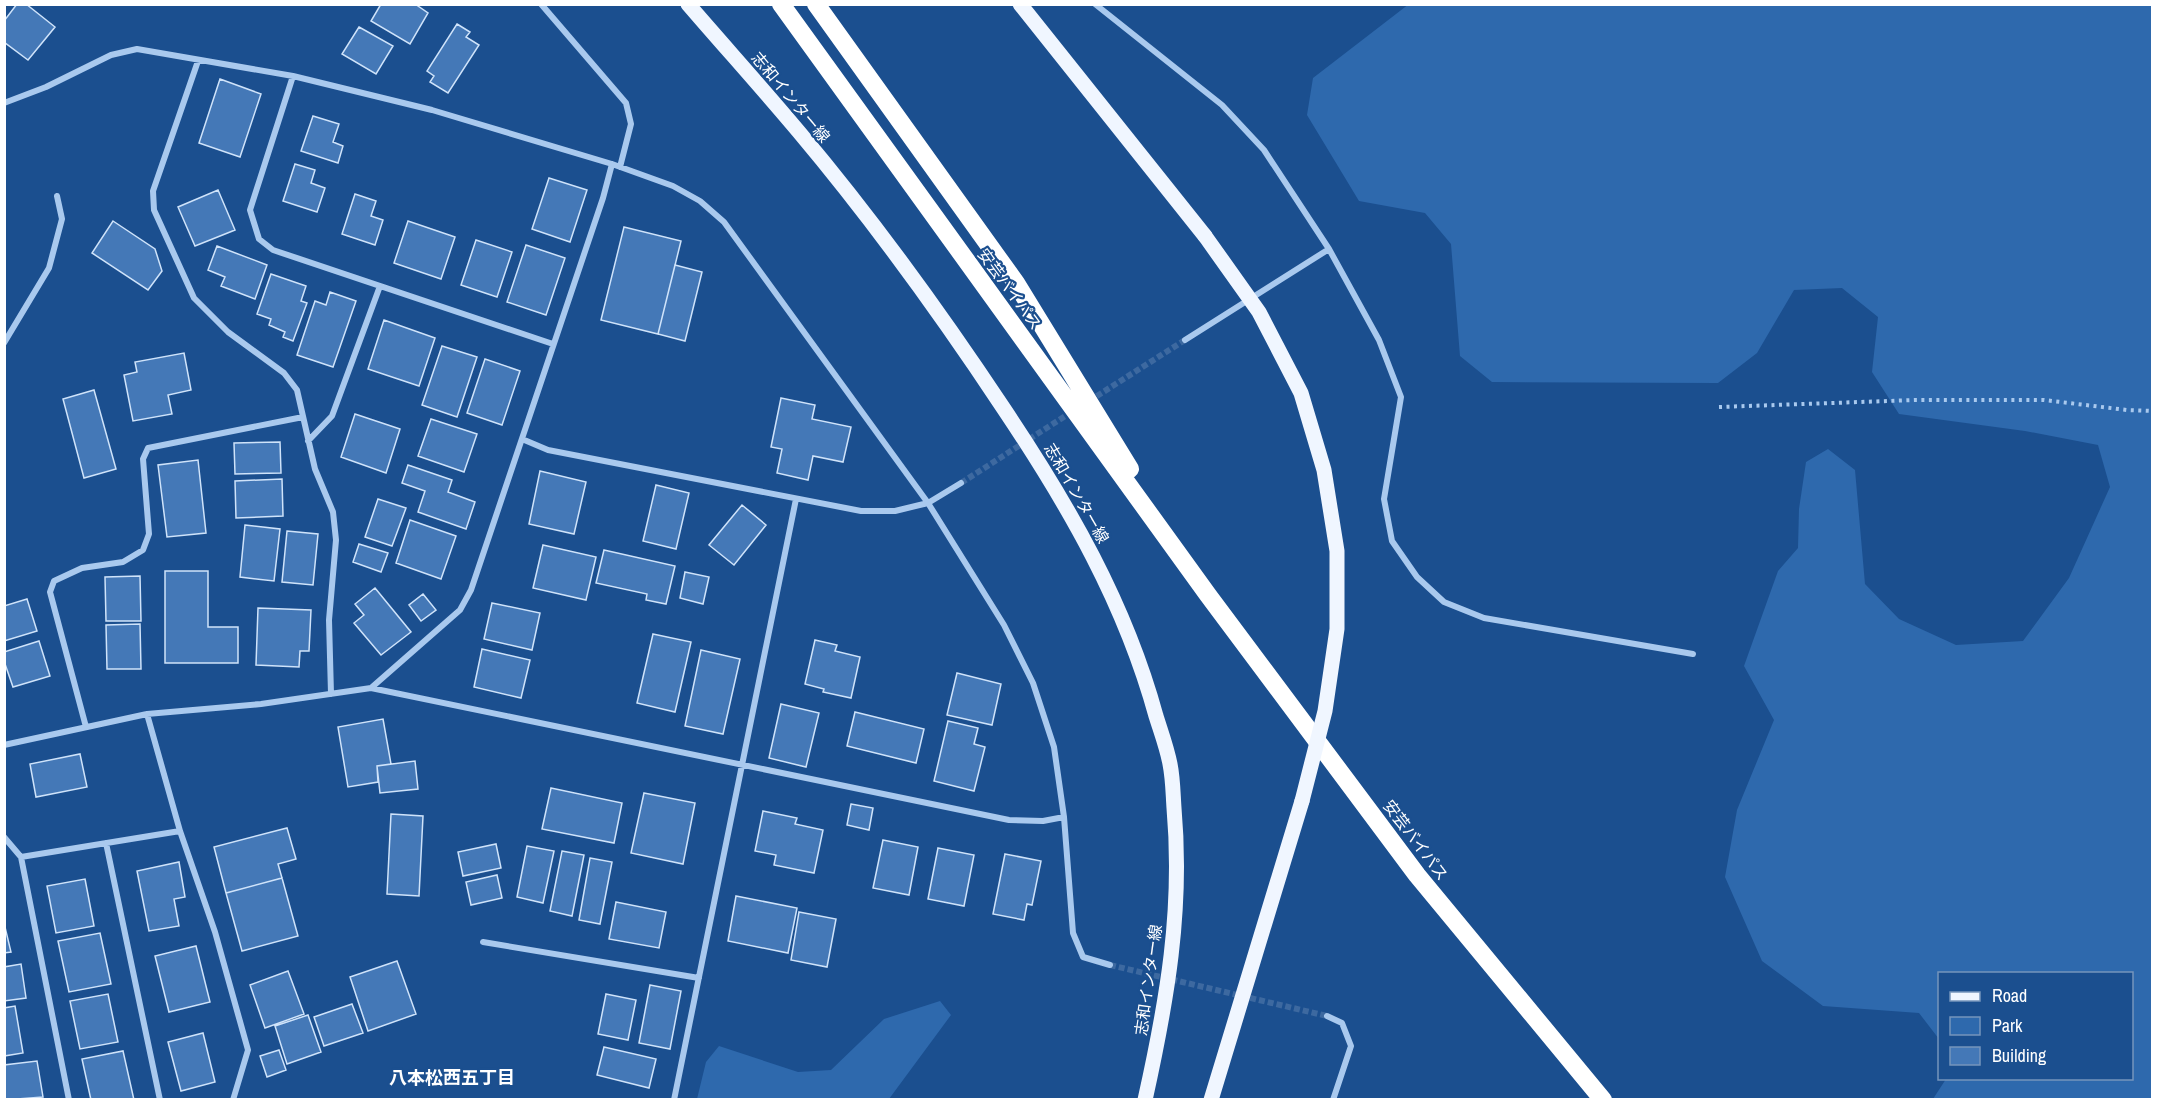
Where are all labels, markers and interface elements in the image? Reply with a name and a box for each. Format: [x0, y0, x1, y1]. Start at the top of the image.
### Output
street label: 志和インター線 [747, 47, 835, 147]
street label: 安芸バイパス [973, 244, 1047, 334]
street label: 志和インター線 [1039, 439, 1115, 547]
street label: 安芸バイパス [1378, 795, 1454, 885]
street label: 志和インター線 [1129, 923, 1167, 1037]
legend [1938, 972, 2133, 1080]
text: Road [1992, 983, 2027, 1008]
text: Park [1992, 1013, 2023, 1038]
text: Building [1992, 1043, 2047, 1068]
district label: 八本松西五丁目 [389, 1065, 515, 1090]

